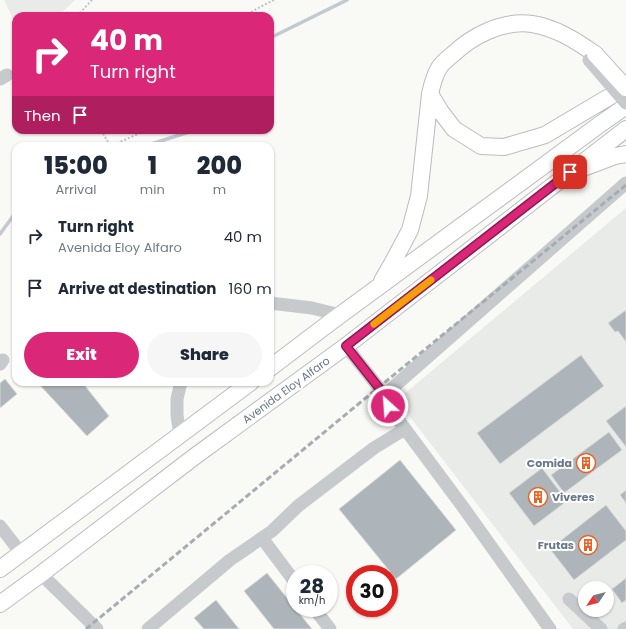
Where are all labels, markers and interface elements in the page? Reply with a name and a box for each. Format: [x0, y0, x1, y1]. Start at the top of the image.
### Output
text: 40 m [90, 21, 163, 60]
icon: right [24, 28, 76, 80]
text: Turn right [90, 59, 176, 84]
icon: arrive [69, 104, 91, 126]
text: Then [24, 105, 61, 126]
text: 15:00 [44, 149, 108, 182]
text: 1 [148, 149, 157, 182]
text: 200 [197, 149, 242, 182]
pin [553, 155, 587, 189]
icon: arrive [559, 161, 581, 183]
text: Arrival [55, 180, 96, 199]
text: min [140, 180, 165, 199]
text: m [213, 180, 226, 199]
text: Turn right [58, 216, 134, 237]
icon: right [24, 225, 46, 247]
text: 40 m [224, 226, 262, 247]
text: Avenida Eloy Alfaro [58, 238, 182, 257]
icon: arrive [24, 277, 46, 299]
text: Arrive at destination [58, 278, 216, 299]
text: 160 m [228, 278, 272, 299]
button: Exit [24, 332, 139, 378]
button: Share [147, 332, 262, 378]
street label: Avenida Eloy Alfaro [239, 353, 333, 427]
position arrow [367, 385, 409, 427]
building icon: Comida [575, 452, 597, 474]
place label: Comida [527, 455, 572, 471]
building icon: Viveres [527, 486, 549, 508]
place label: Viveres [552, 489, 595, 505]
building icon: Frutas [577, 534, 599, 556]
place label: Frutas [538, 537, 574, 553]
speed limit sign: 30 [346, 565, 398, 617]
text: 28 [300, 572, 324, 600]
north arrow [578, 581, 614, 617]
map controls [578, 581, 614, 617]
text: km/h [299, 593, 325, 608]

